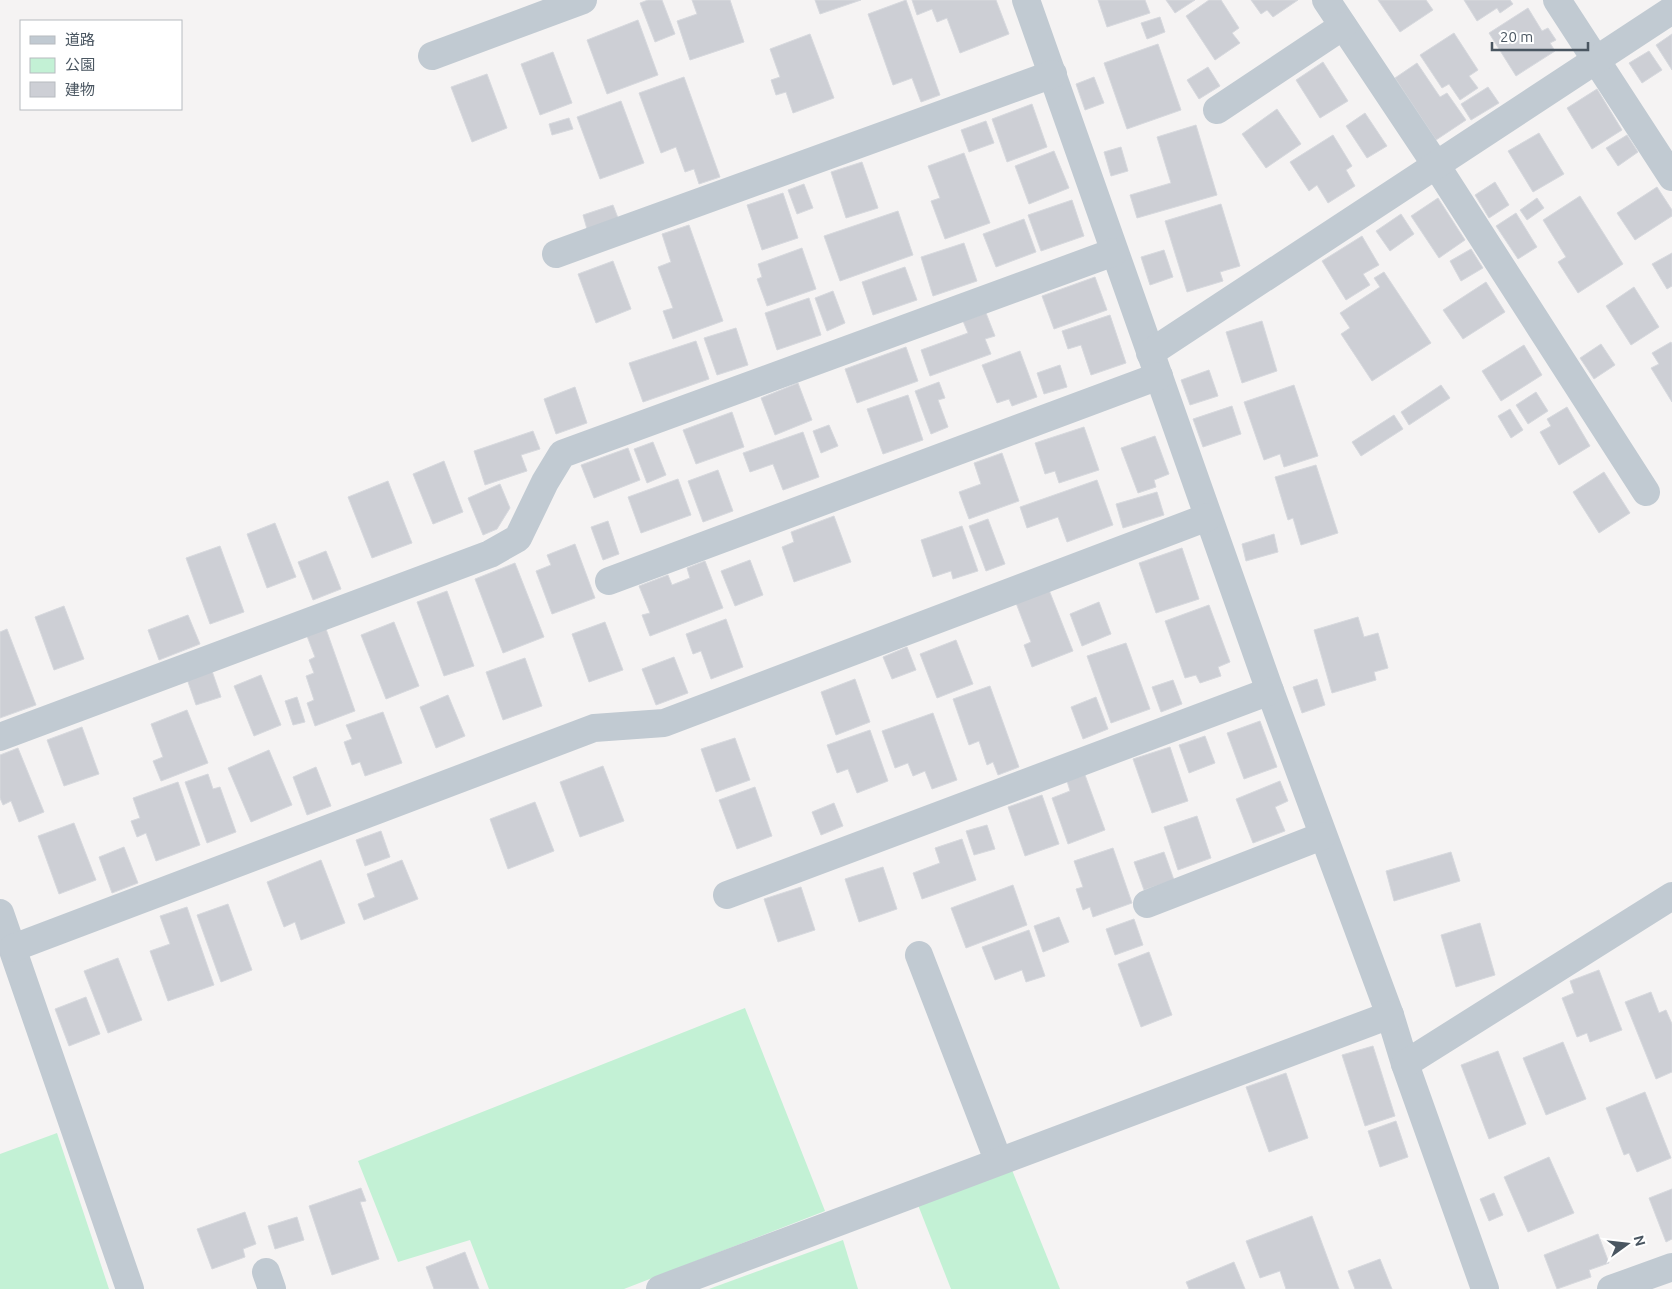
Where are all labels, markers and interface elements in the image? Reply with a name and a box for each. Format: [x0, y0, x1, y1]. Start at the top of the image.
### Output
legend [20, 20, 182, 110]
scale bar [1492, 20, 1588, 52]
text: 20 m [1500, 28, 1533, 45]
text: 道路 [65, 31, 95, 48]
text: 公園 [65, 56, 95, 73]
text: 建物 [65, 81, 95, 98]
north arrow [1602, 1219, 1652, 1269]
text: N [1630, 1234, 1649, 1248]

